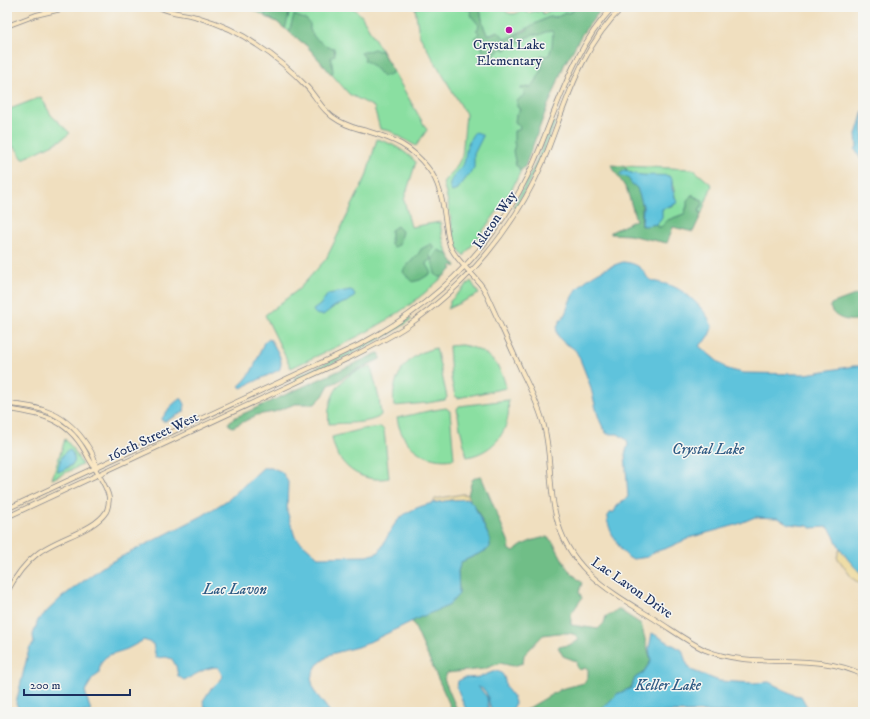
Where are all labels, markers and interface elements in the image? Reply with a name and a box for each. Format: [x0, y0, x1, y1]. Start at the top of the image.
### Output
marker: Crystal Lake Elementary [504, 25, 514, 35]
place label: Crystal Lake Elementary [473, 36, 545, 70]
street label: Isleton Way [469, 187, 521, 253]
street label: 160th Street West [105, 408, 202, 466]
water label: Crystal Lake [672, 440, 745, 459]
street label: Lac Lavon Drive [588, 553, 676, 623]
water label: Lac Lavon [202, 580, 267, 599]
scale bar [24, 671, 130, 697]
water label: Keller Lake [634, 676, 702, 695]
text: 200 m [30, 678, 60, 693]

